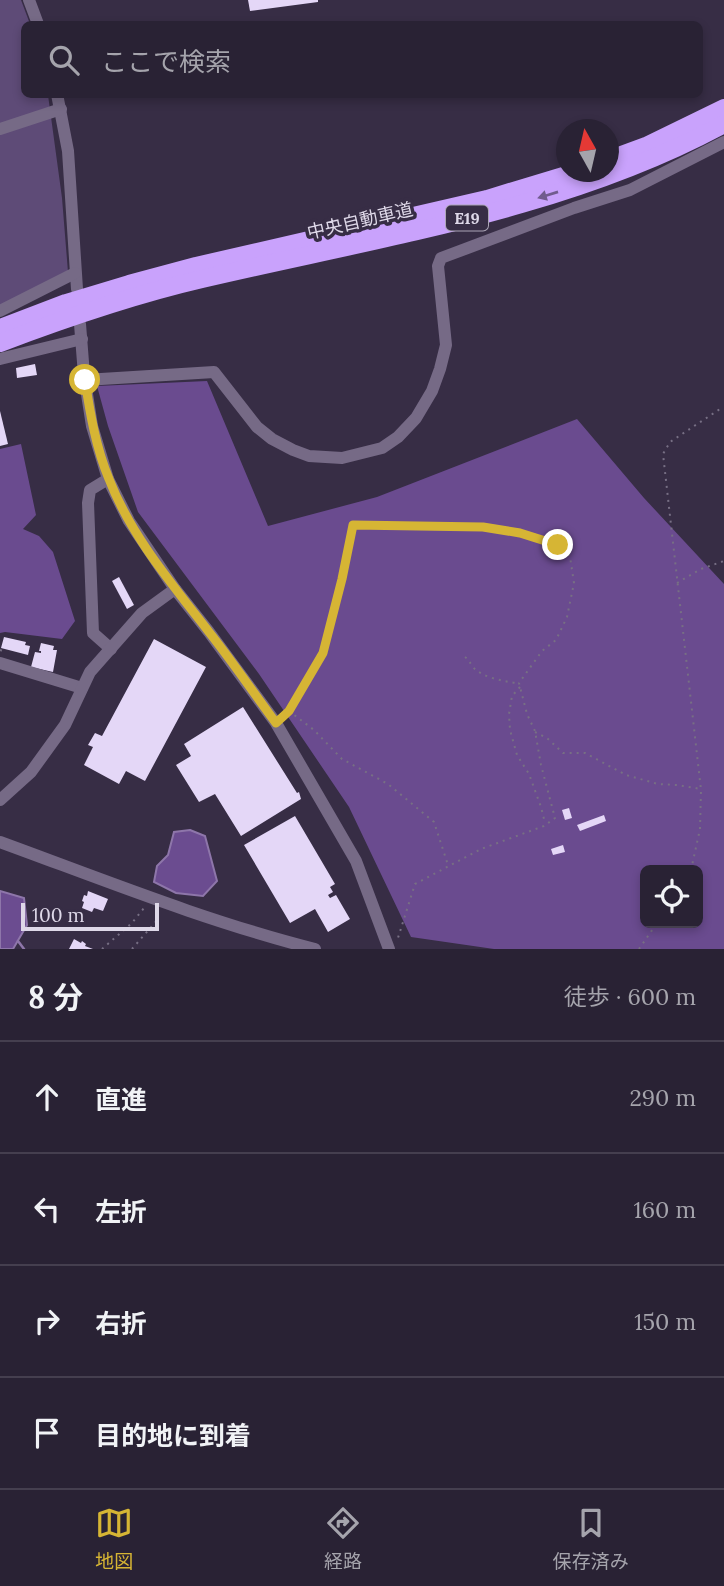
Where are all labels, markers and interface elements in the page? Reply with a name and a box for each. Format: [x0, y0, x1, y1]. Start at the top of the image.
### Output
search box [21, 21, 703, 98]
icon: search [45, 41, 83, 79]
text: ここで検索 [101, 45, 231, 78]
north arrow [556, 119, 619, 182]
one-way arrow [537, 191, 558, 201]
street label: 中央自動車道 [305, 197, 415, 244]
road number: E19 [446, 206, 488, 230]
route start [69, 364, 100, 395]
route end [542, 529, 573, 560]
map controls [640, 865, 703, 928]
button: locate [640, 865, 703, 928]
scale bar [21, 900, 159, 932]
text: 100 m [32, 903, 85, 927]
text: 8 分 [28, 978, 83, 1016]
text: 徒歩 · 600 m [564, 982, 696, 1011]
icon: ahead [28, 1078, 66, 1116]
text: 直進 [95, 1083, 147, 1116]
text: 290 m [629, 1083, 696, 1112]
icon: left [28, 1190, 66, 1228]
text: 左折 [95, 1195, 147, 1228]
text: 160 m [633, 1195, 696, 1224]
icon: right [28, 1302, 66, 1340]
text: 右折 [95, 1307, 147, 1340]
text: 150 m [634, 1307, 696, 1336]
icon: arrive [28, 1414, 66, 1452]
text: 目的地に到着 [95, 1419, 251, 1452]
tab: 地図 [95, 1504, 133, 1573]
tab: 経路 [324, 1504, 362, 1573]
tab: 保存済み [553, 1504, 629, 1573]

